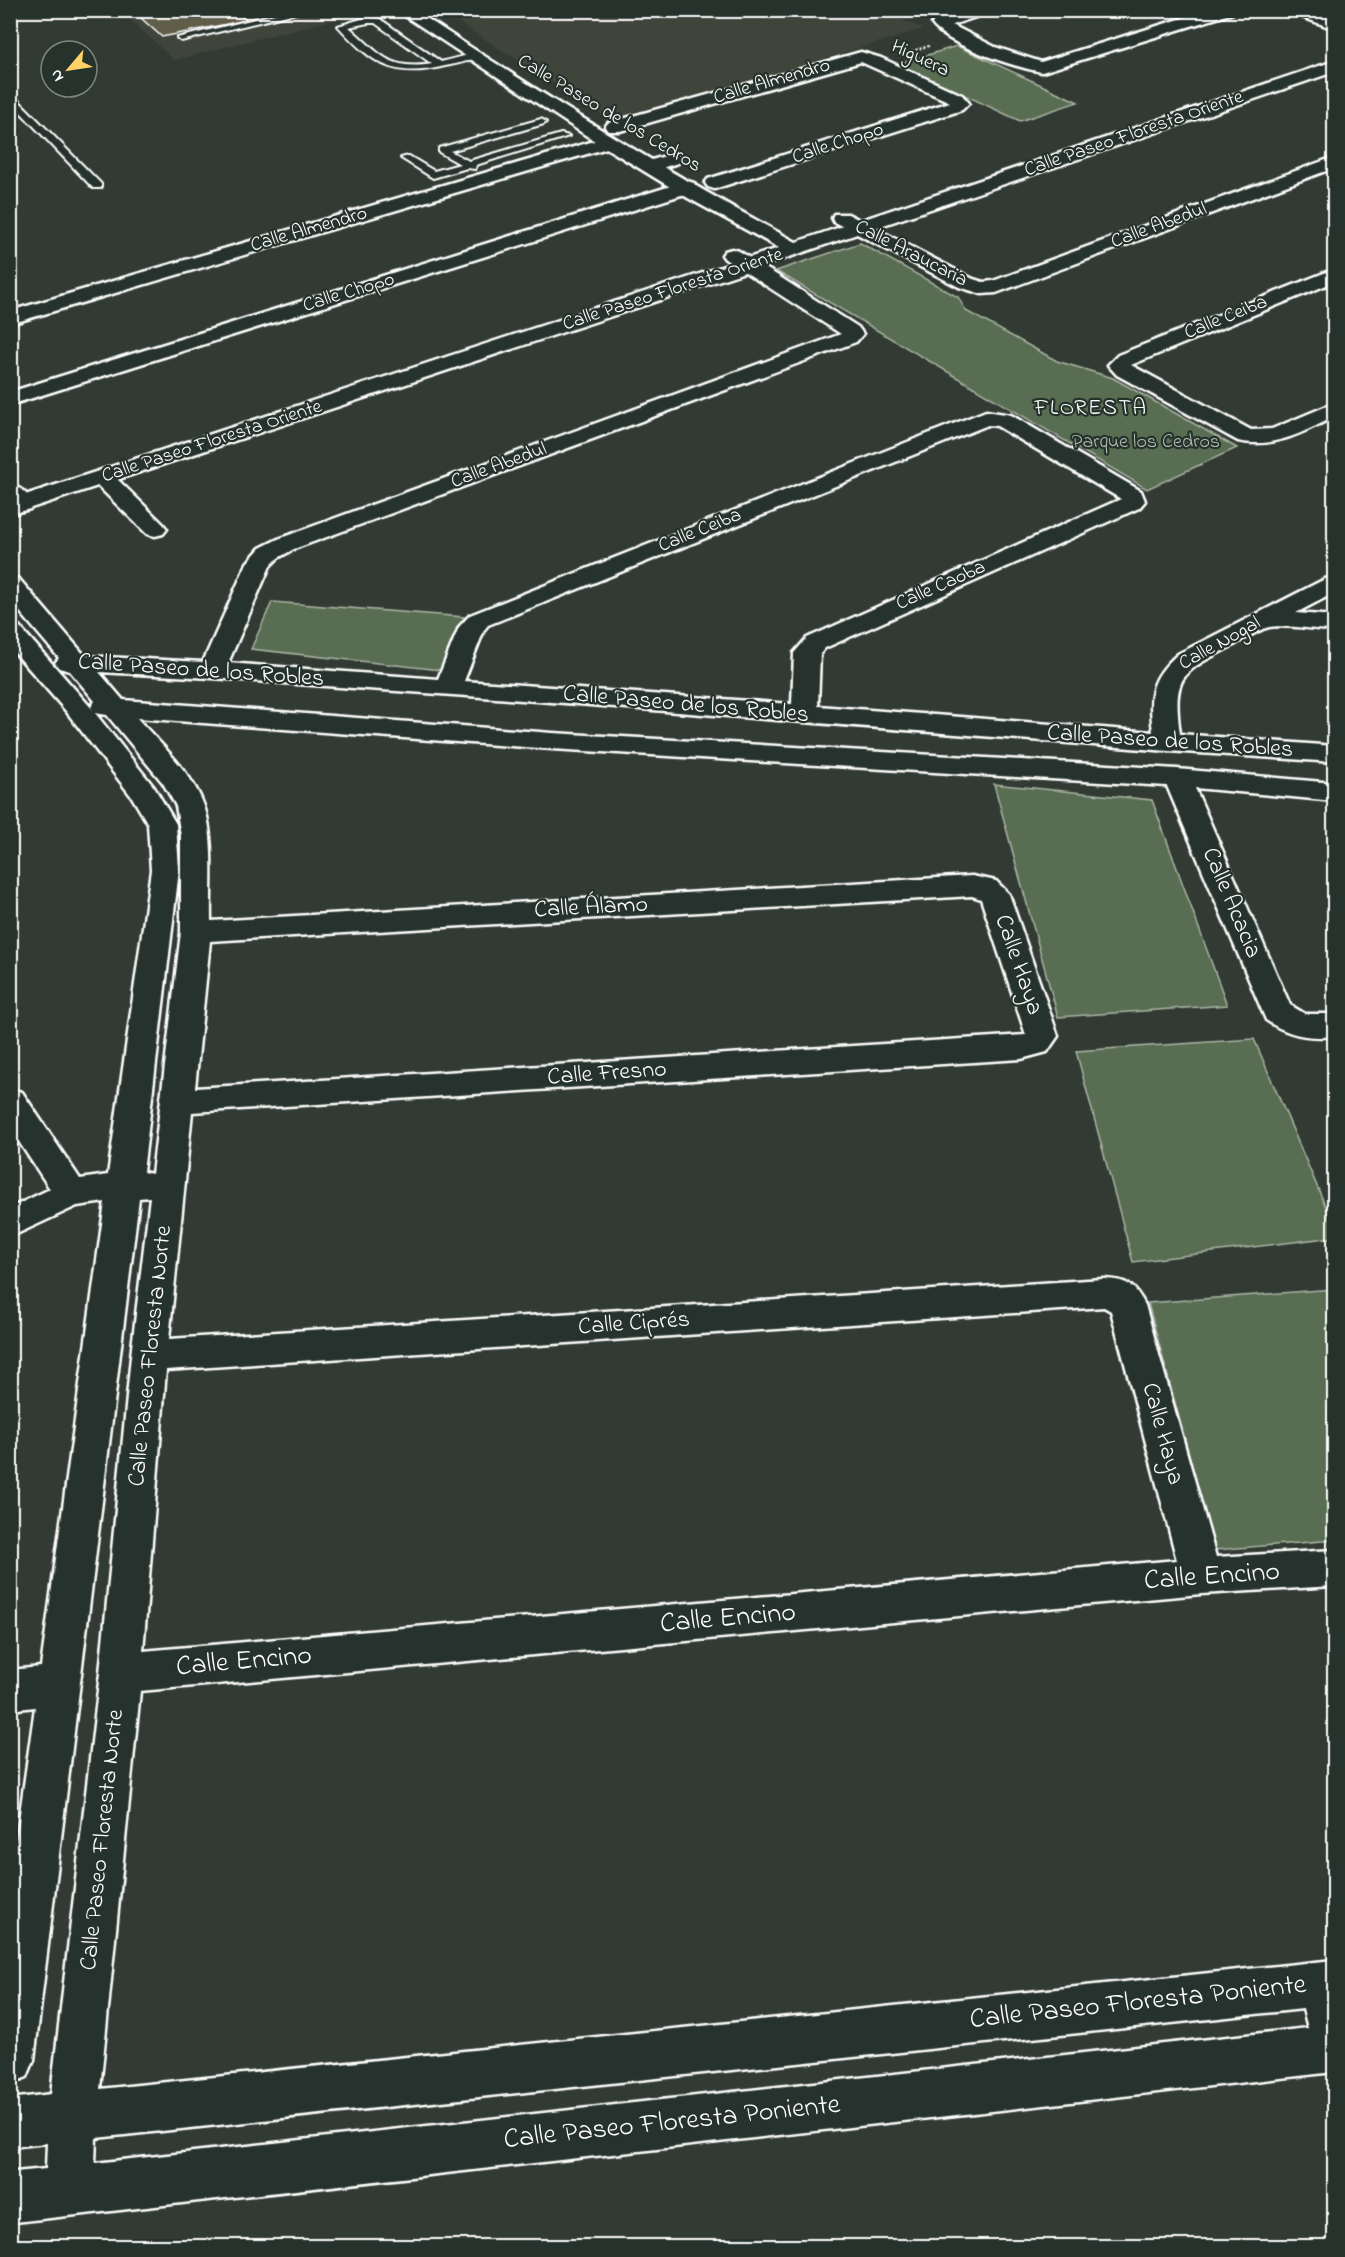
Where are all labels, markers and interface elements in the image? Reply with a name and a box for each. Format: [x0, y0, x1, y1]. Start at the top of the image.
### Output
street label: Higuera [886, 33, 954, 86]
north arrow [39, 39, 99, 99]
street label: Calle Paseo de los Cedros [511, 47, 707, 181]
street label: Calle Almendro [710, 51, 834, 113]
text: N [44, 65, 71, 86]
street label: Calle Paseo Floresta Oriente [1020, 83, 1248, 185]
street label: Calle Chopo [789, 116, 887, 172]
street label: Calle Abedul [1107, 195, 1211, 257]
street label: Calle Almendro [247, 199, 371, 261]
street label: Calle Araucaria [849, 213, 973, 295]
street label: Calle Paseo Floresta Oriente [559, 241, 787, 339]
street label: Calle Chopo [300, 265, 398, 321]
street label: Calle Ceiba [1180, 288, 1272, 348]
street label: Calle Paseo Floresta Oriente [98, 393, 326, 491]
district label: FLORESTA [1033, 393, 1148, 425]
park label: Parque los Cedros [1072, 428, 1220, 457]
street label: Calle Abedul [447, 435, 551, 497]
street label: Calle Ceiba [654, 501, 746, 561]
street label: Calle Caoba [892, 553, 990, 619]
street label: Calle Nogal [1174, 610, 1267, 679]
street label: Calle Paseo de los Robles [77, 645, 325, 697]
street label: Calle Paseo de los Robles [562, 677, 810, 733]
street label: Calle Paseo de los Robles [1046, 716, 1294, 768]
street label: Calle Acacia [1192, 842, 1270, 964]
street label: Calle Álamo [533, 888, 649, 928]
street label: Calle Haya [984, 910, 1052, 1020]
street label: Calle Fresno [546, 1052, 668, 1096]
street label: Calle Paseo Floresta Norte [120, 1224, 182, 1488]
street label: Calle Ciprés [577, 1303, 691, 1345]
street label: Calle Haya [1131, 1379, 1192, 1489]
street label: Calle Encino [1143, 1552, 1281, 1602]
street label: Calle Encino [658, 1593, 798, 1645]
street label: Calle Encino [174, 1636, 314, 1688]
street label: Calle Paseo Floresta Norte [72, 1708, 134, 1972]
street label: Calle Paseo Floresta Poniente [968, 1965, 1309, 2041]
street label: Calle Paseo Floresta Poniente [502, 2085, 843, 2161]

